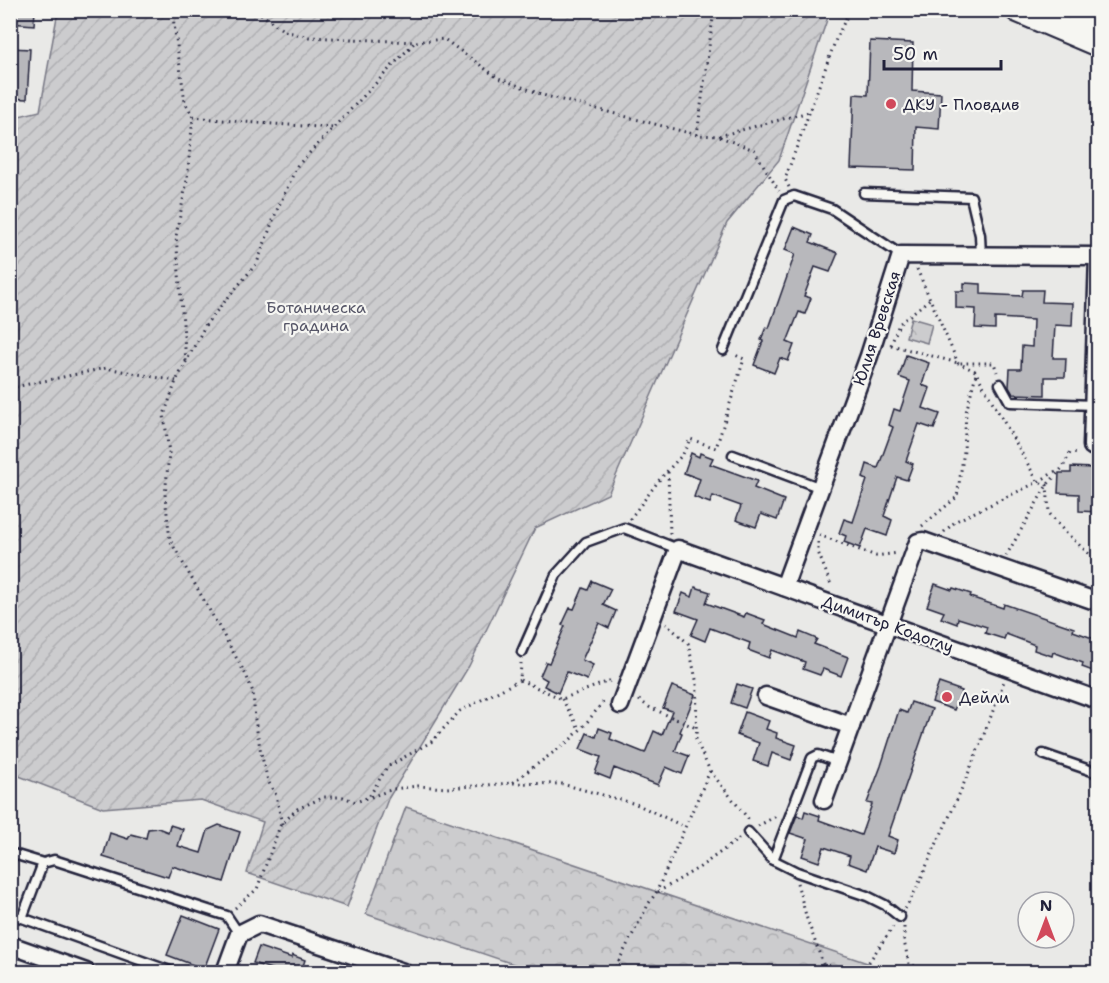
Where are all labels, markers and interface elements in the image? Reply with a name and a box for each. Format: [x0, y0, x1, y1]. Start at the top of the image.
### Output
scale bar [884, 33, 1001, 71]
text: 50 m [893, 42, 938, 66]
place label: ДКУ - Пловдив [903, 94, 1020, 115]
marker: ДКУ - Пловдив [884, 97, 898, 111]
street label: Юлия Вревская [849, 268, 905, 388]
park label: Ботаническа градина [266, 297, 366, 336]
street label: Димитър Кодоглу [819, 590, 957, 658]
place label: Дейли [959, 687, 1009, 708]
marker: Дейли [940, 690, 954, 704]
north arrow [1016, 890, 1076, 950]
text: N [1040, 895, 1052, 916]

